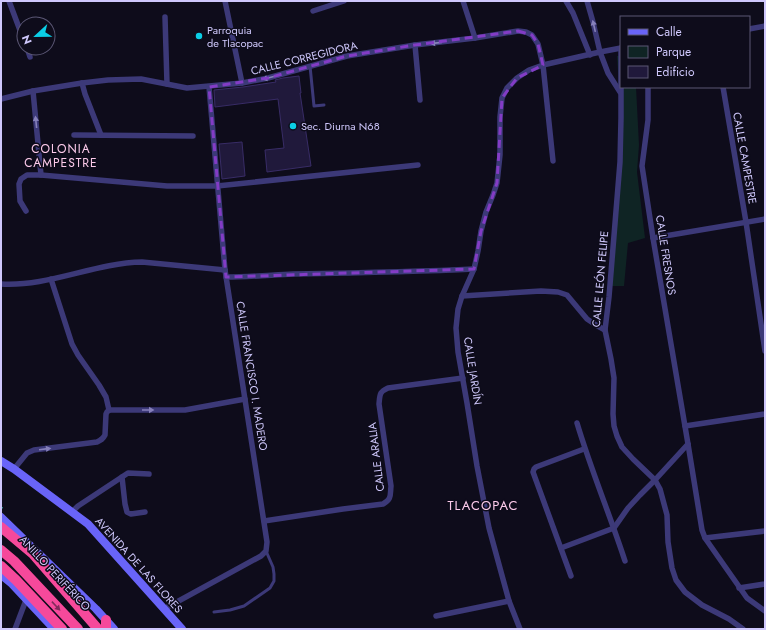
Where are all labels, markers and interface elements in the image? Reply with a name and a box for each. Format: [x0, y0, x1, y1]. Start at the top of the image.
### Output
north arrow [16, 16, 56, 56]
legend [620, 16, 750, 88]
one-way arrow [591, 20, 597, 32]
place label: Parroquia de Tlacopac [207, 22, 263, 51]
text: Calle [656, 23, 682, 41]
marker: Parroquia de Tlacopac [194, 31, 204, 41]
text: N [18, 33, 36, 47]
street label: CALLE CORREGIDORA [249, 37, 360, 79]
one-way arrow [430, 39, 442, 46]
text: Parque [656, 43, 691, 61]
text: Edificio [656, 63, 695, 81]
one-way arrow [262, 75, 274, 81]
street label: CALLE CAMPESTRE [729, 111, 761, 205]
one-way arrow [32, 116, 39, 128]
place label: Sec. Diurna N68 [301, 118, 380, 134]
marker: Sec. Diurna N68 [288, 121, 298, 131]
district label: COLONIA CAMPESTRE [24, 140, 98, 172]
street label: CALLE FRESNOS [652, 214, 680, 296]
street label: CALLE LEÓN FELIPE [588, 230, 612, 328]
street label: CALLE FRANCISCO I. MADERO [232, 300, 272, 452]
street label: CALLE JARDÍN [460, 336, 486, 406]
one-way arrow [142, 407, 155, 413]
street label: CALLE ARALIA [364, 421, 388, 492]
one-way arrow [39, 446, 51, 452]
district label: TLACOPAC [448, 496, 518, 515]
street label: AVENIDA DE LAS FLORES [92, 514, 186, 616]
street label: ANILLO PERIFÉRICO [16, 532, 94, 614]
one-way arrow [51, 601, 61, 611]

